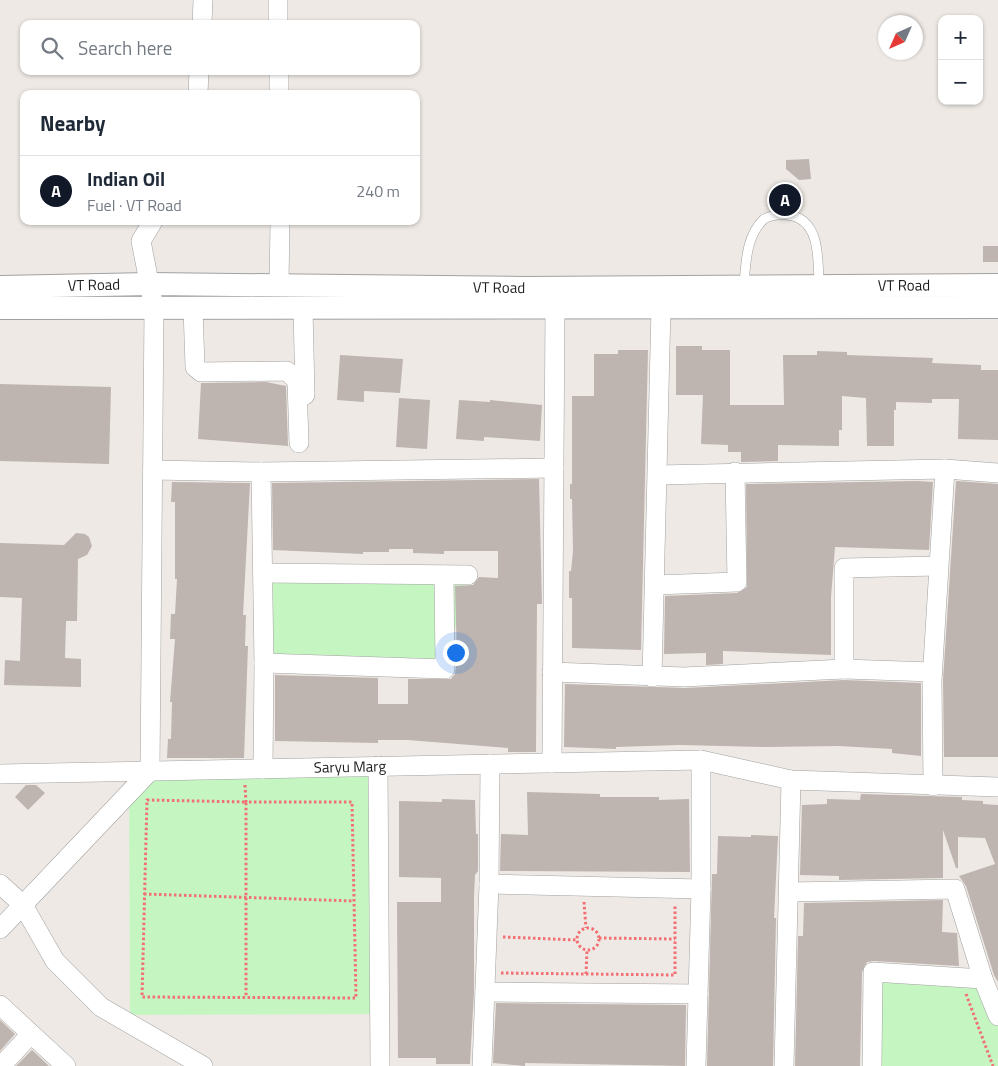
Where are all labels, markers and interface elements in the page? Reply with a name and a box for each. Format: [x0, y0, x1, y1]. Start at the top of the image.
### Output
north arrow [878, 15, 923, 60]
map controls [938, 15, 983, 105]
button: + [938, 15, 983, 60]
search box [20, 20, 420, 75]
text: Search here [78, 33, 172, 62]
icon: search [38, 34, 66, 62]
button: − [938, 60, 983, 105]
text: Nearby [40, 107, 105, 139]
text: Indian Oil [87, 164, 165, 193]
text: A [51, 179, 61, 203]
text: 240 m [356, 179, 400, 203]
pin: A [769, 181, 801, 219]
text: Fuel · VT Road [87, 193, 182, 217]
street label: VT Road [68, 273, 120, 297]
street label: VT Road [878, 273, 930, 297]
street label: VT Road [473, 275, 525, 299]
your location [443, 640, 469, 666]
street label: Saryu Marg [314, 754, 387, 779]

